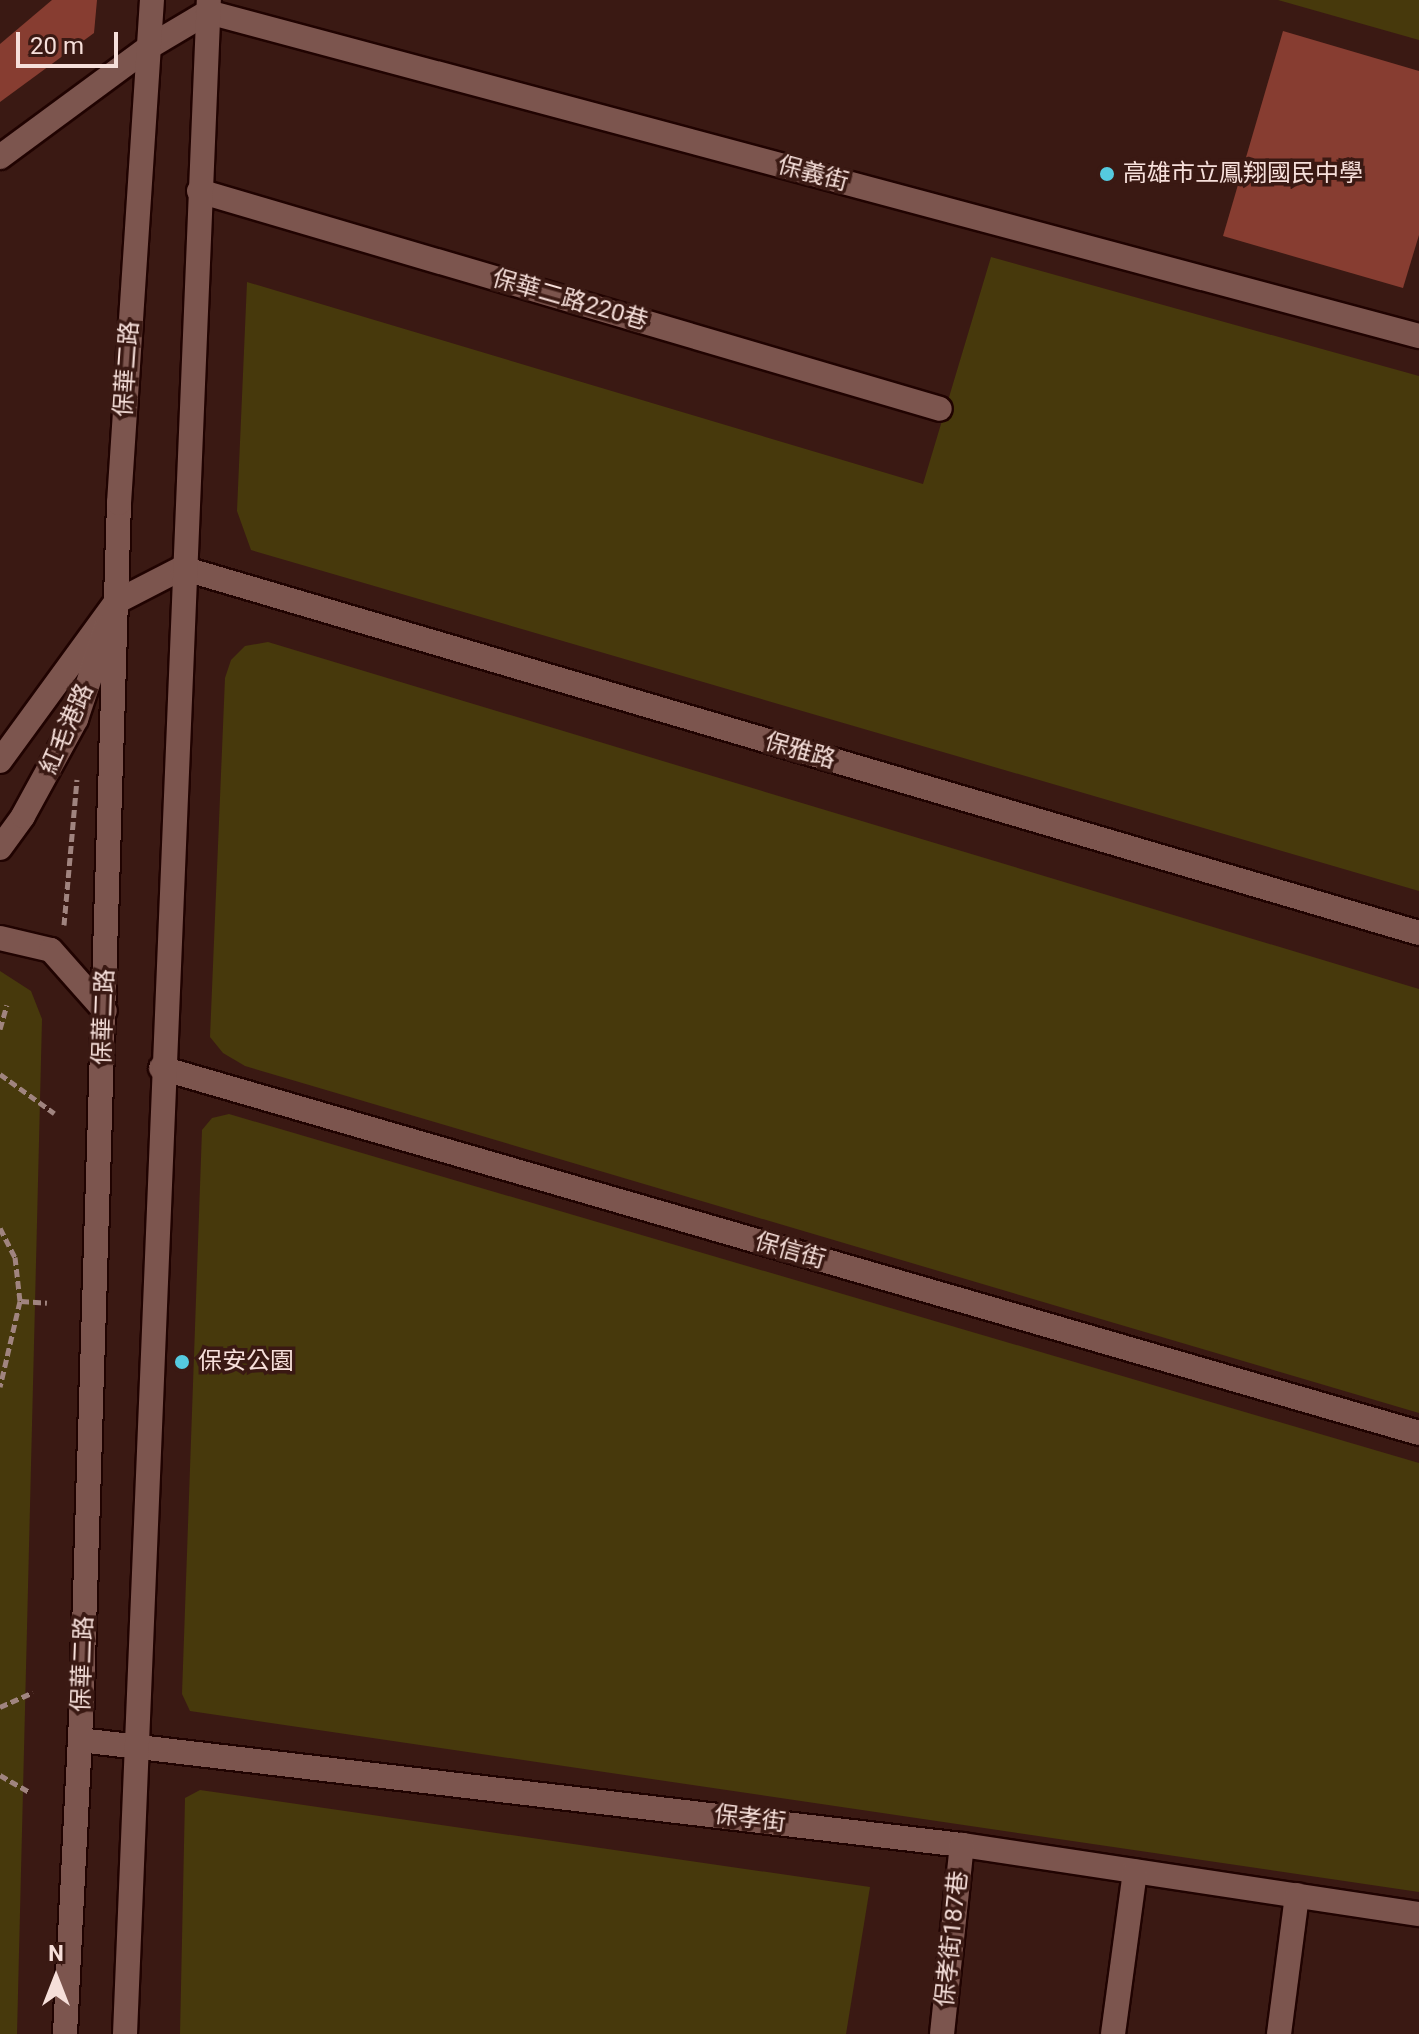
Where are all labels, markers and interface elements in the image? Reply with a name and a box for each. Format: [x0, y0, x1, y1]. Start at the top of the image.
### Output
scale bar [20, 16, 122, 66]
text: 20 m [30, 32, 84, 60]
street label: 保義街 [774, 151, 852, 197]
place label: 高雄市立鳳翔國民中學 [1123, 160, 1363, 188]
marker: 高雄市立鳳翔國民中學 [1098, 165, 1116, 183]
street label: 保華二路220巷 [489, 264, 651, 336]
street label: 保華二路 [109, 320, 145, 418]
street label: 紅毛港路 [34, 679, 100, 779]
street label: 保雅路 [761, 727, 839, 775]
street label: 保華二路 [88, 969, 120, 1065]
street label: 保信街 [751, 1227, 829, 1275]
place label: 保安公園 [198, 1348, 294, 1376]
marker: 保安公園 [173, 1353, 191, 1371]
street label: 保華二路 [67, 1616, 99, 1712]
street label: 保孝街 [713, 1800, 787, 1838]
street label: 保孝街187巷 [931, 1870, 973, 2008]
north arrow [16, 1938, 96, 2018]
text: N [48, 1941, 64, 1966]

